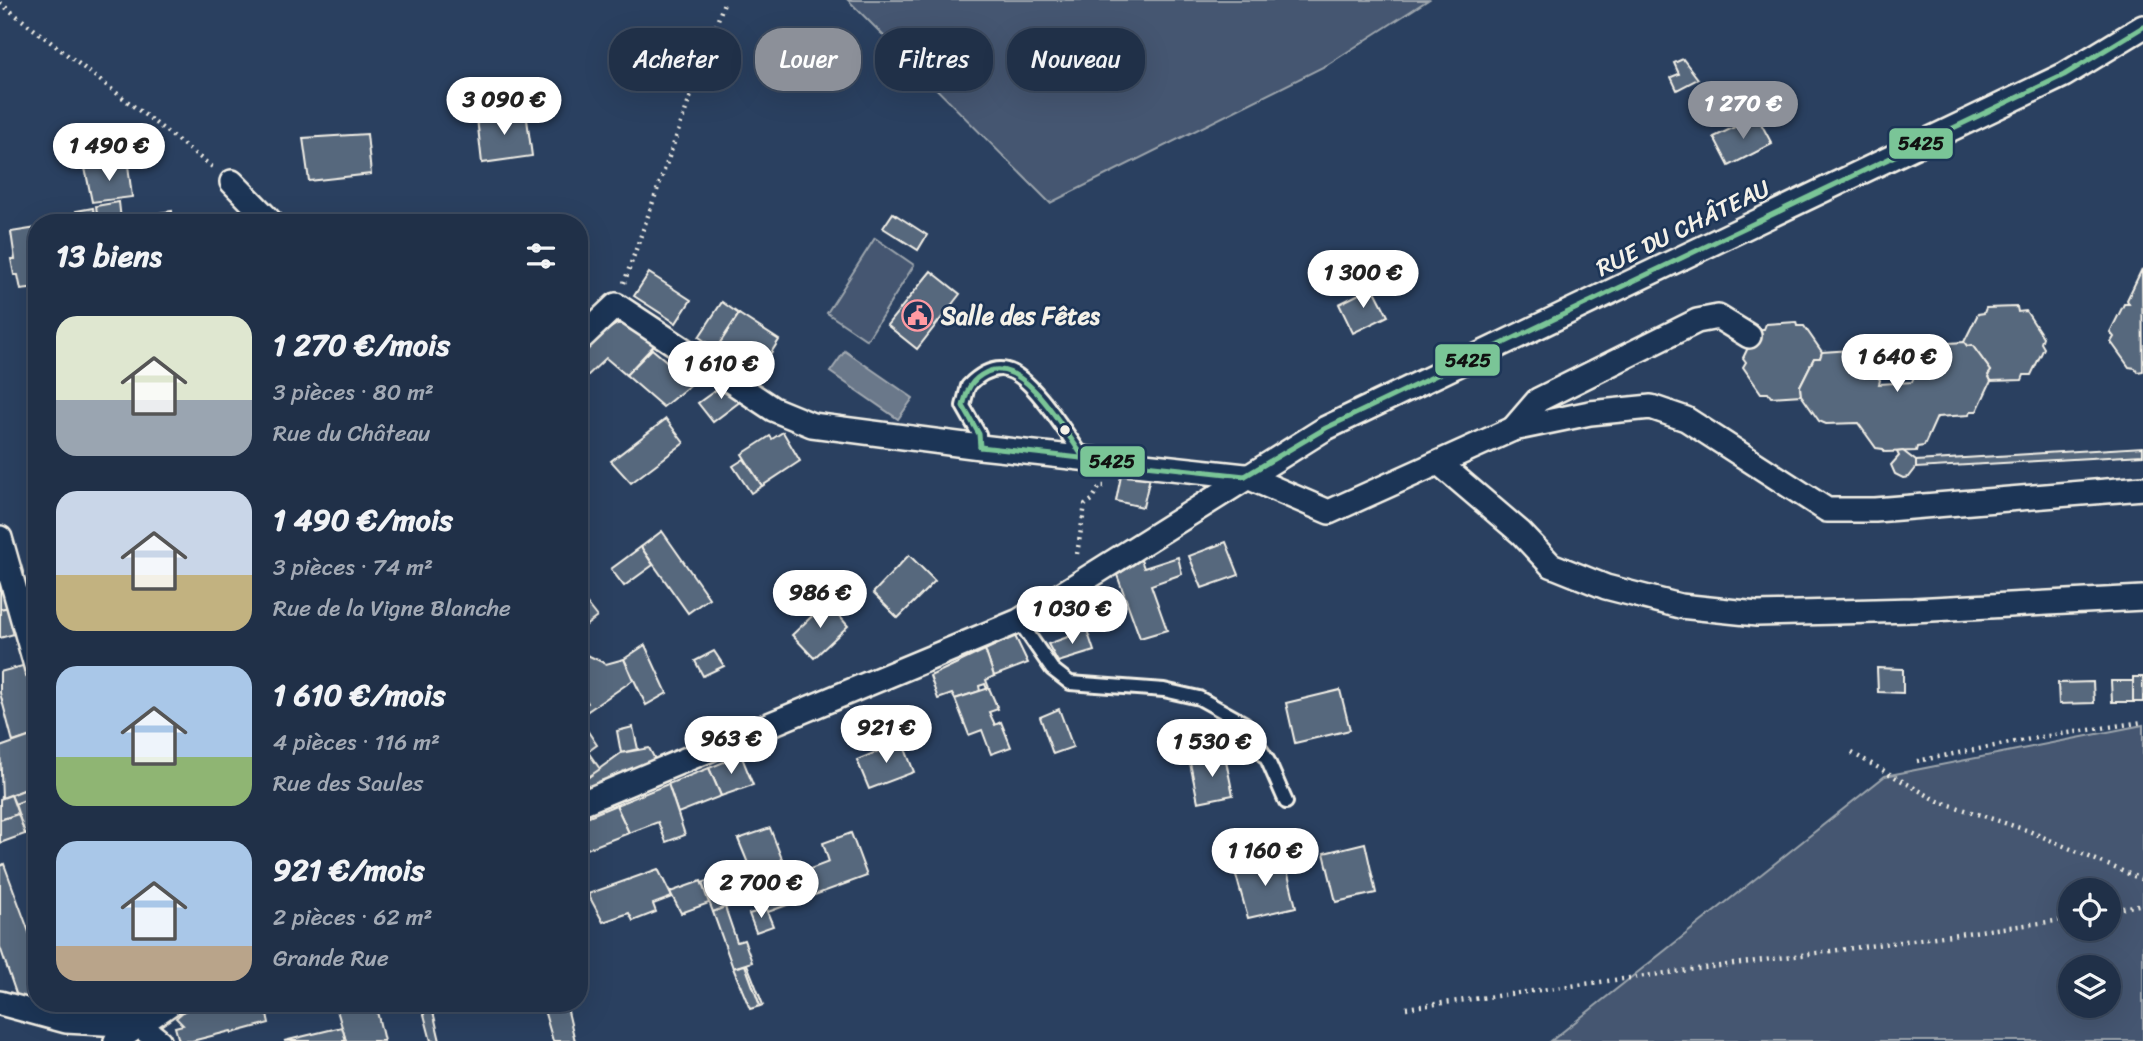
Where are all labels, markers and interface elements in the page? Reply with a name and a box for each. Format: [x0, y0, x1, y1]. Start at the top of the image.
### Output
chip: Acheter [609, 28, 741, 91]
chip: Louer [755, 28, 861, 91]
chip: Filtres [875, 28, 993, 91]
chip: Nouveau [1007, 28, 1145, 91]
pin: 3 090 € [439, 78, 569, 137]
text: 3 090 € [462, 79, 546, 120]
pin: 1 270 € [1678, 82, 1808, 141]
text: 1 270 € [1704, 83, 1782, 124]
pin: 1 490 € [44, 124, 174, 183]
text: 1 490 € [69, 125, 149, 166]
line badge: 5425 [1888, 127, 1954, 160]
text: 5425 [1898, 127, 1944, 160]
street label: RUE DU CHÂTEAU [1589, 168, 1777, 288]
text: 13 biens [56, 229, 162, 283]
icon: filters [522, 237, 560, 275]
pin: 1 300 € [1298, 250, 1428, 310]
text: 1 300 € [1324, 252, 1402, 293]
place label: Salle des Fêtes [940, 295, 1101, 337]
public building icon: Salle des Fêtes [901, 299, 935, 333]
text: 1 270 €/mois [273, 318, 450, 372]
pin: 1 640 € [1832, 334, 1962, 394]
text: 1 640 € [1857, 336, 1937, 377]
pin: 1 610 € [656, 342, 786, 401]
text: 1 610 € [684, 343, 758, 384]
line badge: 5425 [1434, 343, 1501, 377]
icon: home [112, 344, 196, 428]
text: 5425 [1445, 344, 1491, 377]
text: 3 pièces · 80 m² [273, 372, 434, 413]
text: Rue du Château [273, 413, 430, 454]
unlabelled marker [1058, 423, 1072, 437]
line badge: 5425 [1079, 445, 1146, 478]
text: 5425 [1089, 445, 1135, 478]
text: 1 490 €/mois [273, 493, 453, 547]
icon: home [112, 519, 196, 603]
text: 3 pièces · 74 m² [273, 547, 433, 588]
pin: 986 € [771, 570, 869, 630]
text: 986 € [789, 572, 851, 613]
pin: 1 030 € [1007, 586, 1137, 646]
text: Rue de la Vigne Blanche [273, 588, 511, 629]
text: 1 030 € [1033, 588, 1111, 629]
text: 1 610 €/mois [273, 668, 446, 722]
icon: home [112, 694, 196, 778]
pin: 921 € [837, 706, 935, 765]
text: 921 € [857, 707, 915, 748]
pin: 963 € [682, 716, 780, 776]
text: 963 € [700, 718, 762, 759]
pin: 1 530 € [1147, 720, 1277, 779]
text: 1 530 € [1173, 721, 1251, 762]
text: 4 pièces · 116 m² [273, 722, 440, 763]
text: Rue des Saules [273, 763, 423, 804]
pin: 1 160 € [1200, 828, 1330, 888]
text: 1 160 € [1228, 830, 1302, 871]
text: 921 €/mois [273, 843, 425, 897]
pin: 2 700 € [696, 860, 826, 920]
text: 2 700 € [720, 862, 802, 903]
icon: home [112, 869, 196, 953]
map controls [2058, 878, 2121, 1018]
button: locate [2058, 878, 2121, 941]
text: 2 pièces · 62 m² [273, 897, 432, 938]
text: Grande Rue [273, 938, 389, 979]
button: layers [2058, 955, 2121, 1018]

